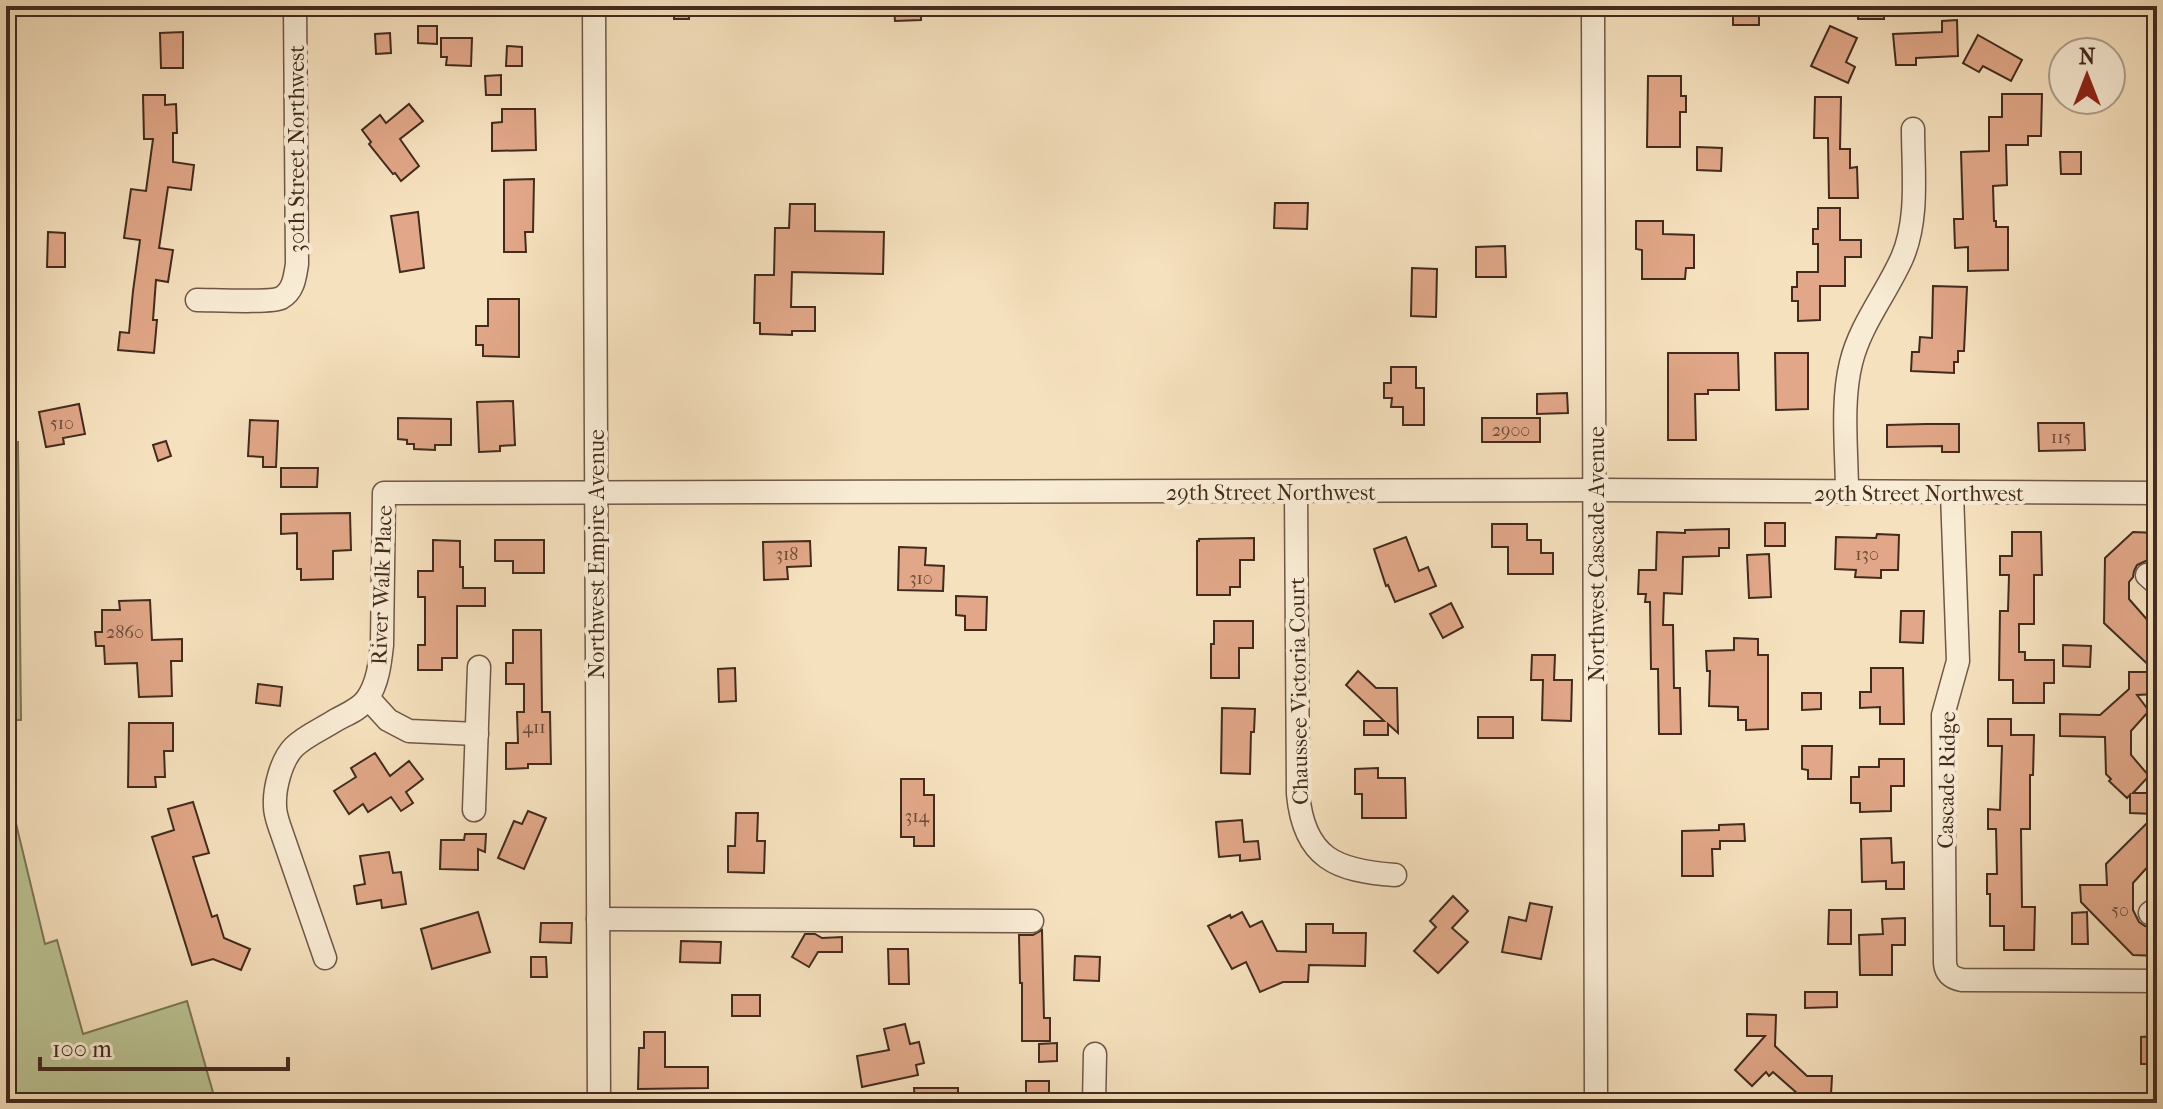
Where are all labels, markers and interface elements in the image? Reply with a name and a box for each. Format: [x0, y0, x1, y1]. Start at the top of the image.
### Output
north arrow [2047, 36, 2127, 116]
text: N [2079, 44, 2096, 70]
street label: 30th Street Northwest [284, 45, 310, 253]
house number: 510 [50, 413, 74, 434]
house number: 2900 [1492, 420, 1530, 441]
street label: Northwest Cascade Avenue [1584, 426, 1610, 682]
house number: 115 [2051, 427, 2071, 448]
street label: Northwest Empire Avenue [584, 429, 610, 679]
street label: 29th Street Northwest [1166, 480, 1376, 506]
street label: 29th Street Northwest [1814, 481, 2024, 507]
street label: River Walk Place [366, 504, 398, 666]
house number: 318 [776, 544, 798, 565]
house number: 130 [1855, 544, 1879, 565]
house number: 310 [909, 568, 933, 589]
street label: Chaussee Victoria Court [1284, 577, 1314, 805]
house number: 2860 [106, 622, 144, 643]
street label: Cascade Ridge [1933, 711, 1961, 849]
house number: 411 [522, 717, 546, 738]
house number: 314 [905, 806, 930, 827]
house number: 50 [2111, 900, 2129, 921]
scale bar [40, 1021, 288, 1071]
text: 100 m [52, 1035, 112, 1063]

